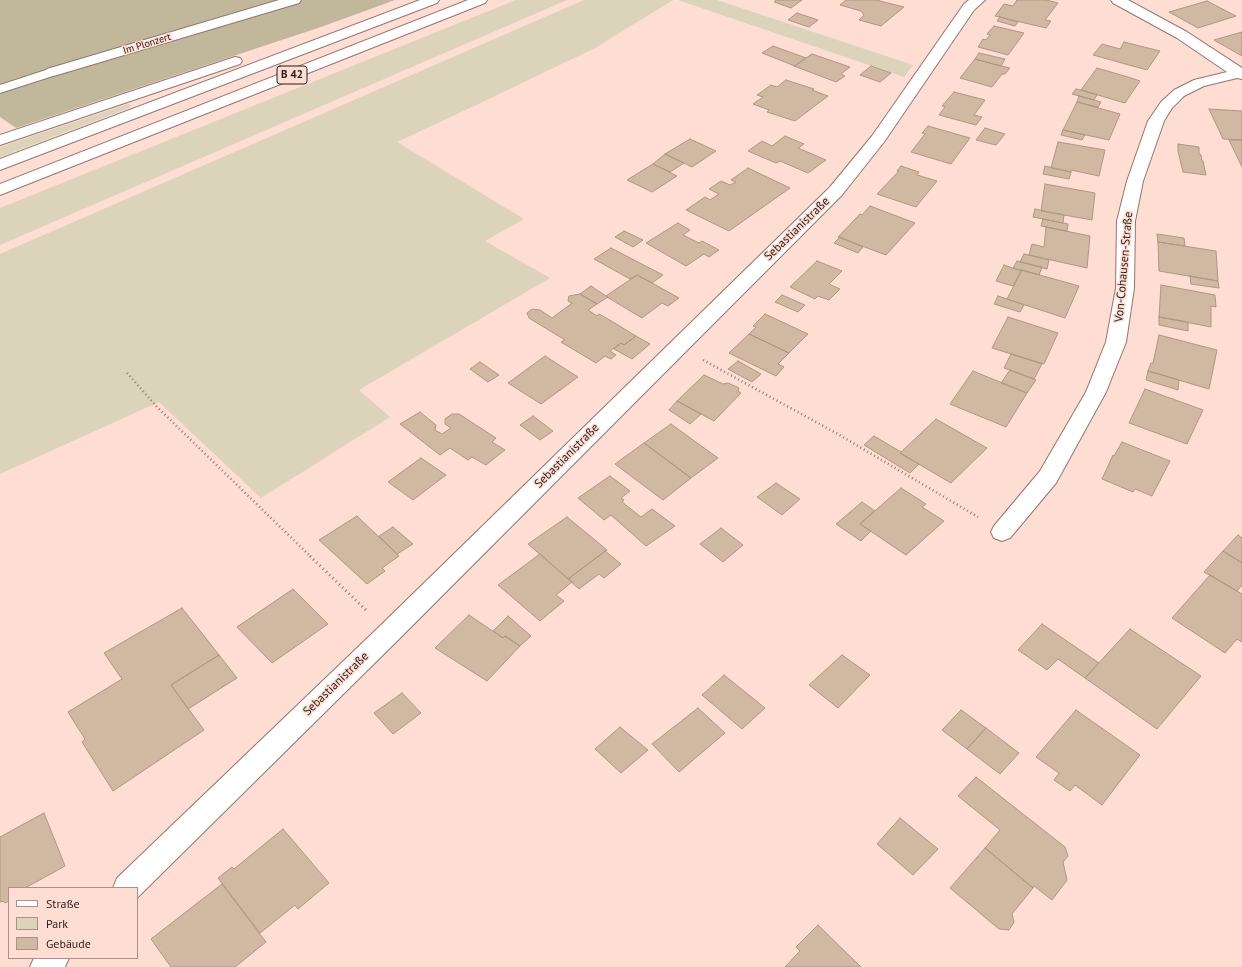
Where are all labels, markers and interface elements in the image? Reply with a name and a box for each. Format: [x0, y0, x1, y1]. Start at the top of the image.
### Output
street label: Im Plonzert [122, 31, 172, 57]
road number: B 42 [277, 66, 307, 84]
street label: Sebastianistraße [761, 194, 833, 264]
street label: Von-Cohausen-Straße [1112, 211, 1136, 323]
street label: Sebastianistraße [532, 421, 602, 491]
street label: Sebastianistraße [300, 649, 372, 719]
legend [8, 887, 138, 959]
text: Straße [46, 896, 80, 911]
text: Park [46, 916, 68, 931]
text: Gebäude [46, 936, 91, 951]

